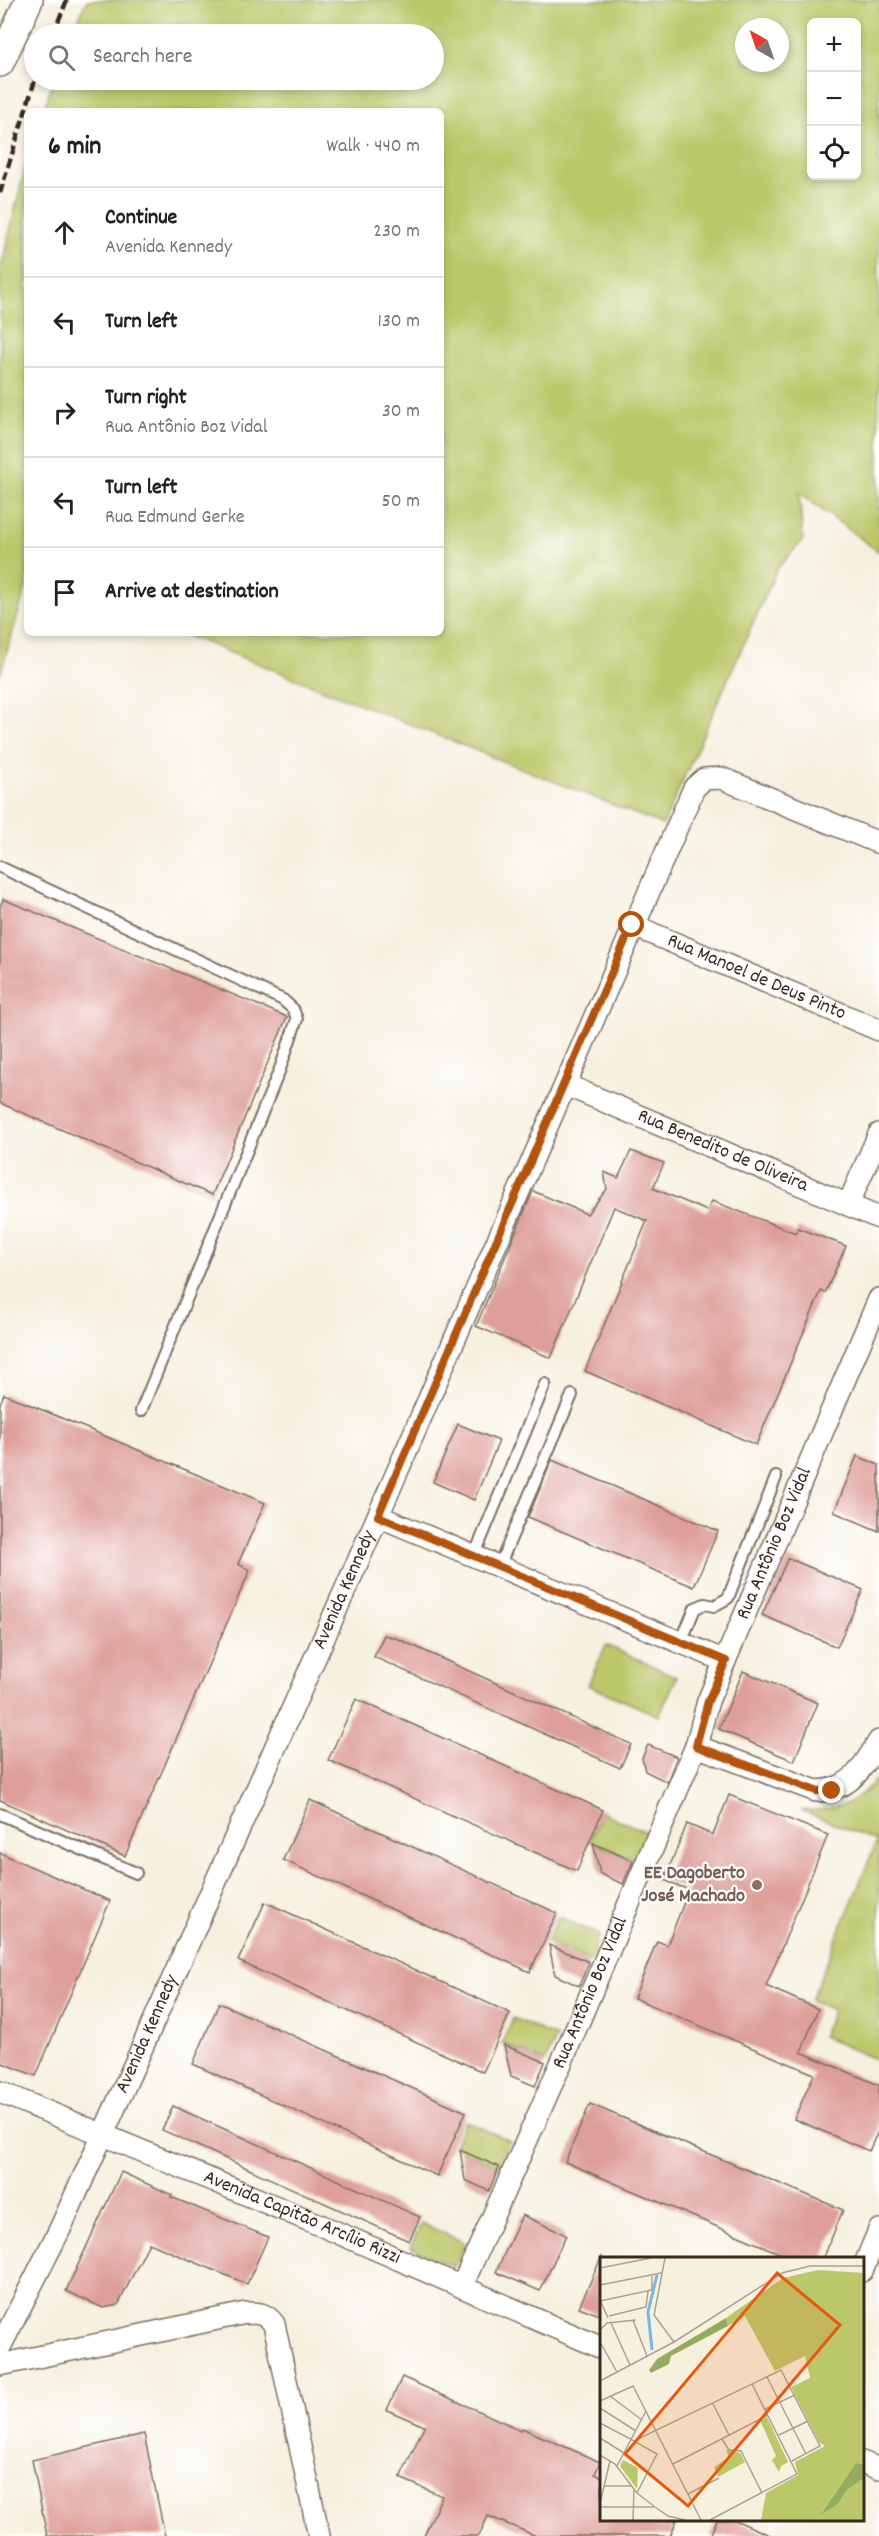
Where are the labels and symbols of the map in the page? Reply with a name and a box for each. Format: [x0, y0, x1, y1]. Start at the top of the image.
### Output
north arrow [735, 18, 789, 72]
route start [618, 911, 644, 937]
street label: Rua Manoel de Deus Pinto [663, 927, 850, 1028]
street label: Rua Benedito de Oliveira [633, 1103, 813, 1200]
street label: Rua Antônio Boz Vidal [730, 1463, 820, 1624]
street label: Avenida Kennedy [307, 1525, 384, 1654]
route end [818, 1777, 844, 1803]
place label: EE Dagoberto José Machado [641, 1860, 745, 1911]
marker: EE Dagoberto José Machado [750, 1878, 764, 1892]
street label: Rua Antônio Boz Vidal [546, 1913, 636, 2074]
street label: Avenida Kennedy [109, 1970, 187, 2098]
street label: Avenida Capitão Arcílio Rizzi [199, 2164, 405, 2272]
inset map [600, 2257, 864, 2521]

